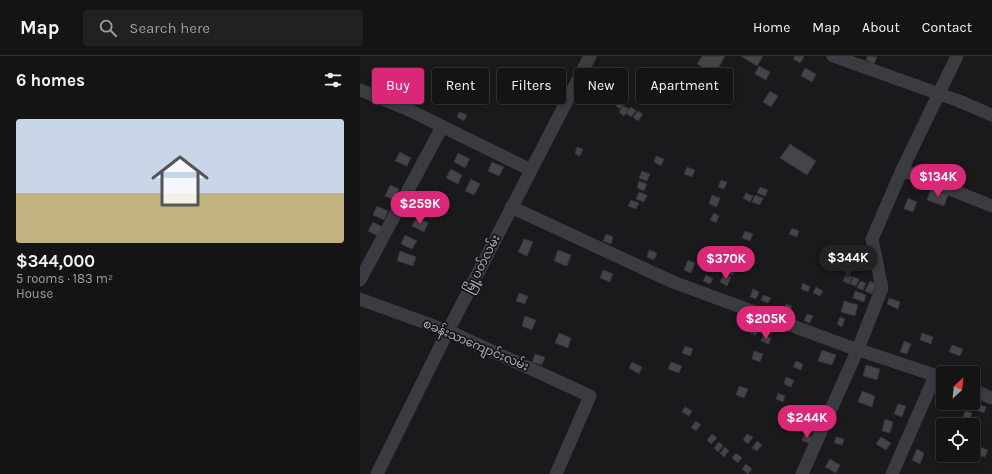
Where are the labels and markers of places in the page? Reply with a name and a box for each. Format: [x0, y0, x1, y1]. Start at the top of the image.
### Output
pin: $134K [910, 164, 966, 198]
pin: $259K [392, 191, 448, 225]
pin: $344K [820, 245, 876, 279]
pin: $370K [698, 246, 754, 280]
pin: $205K [738, 306, 794, 340]
pin: $244K [779, 405, 835, 439]

